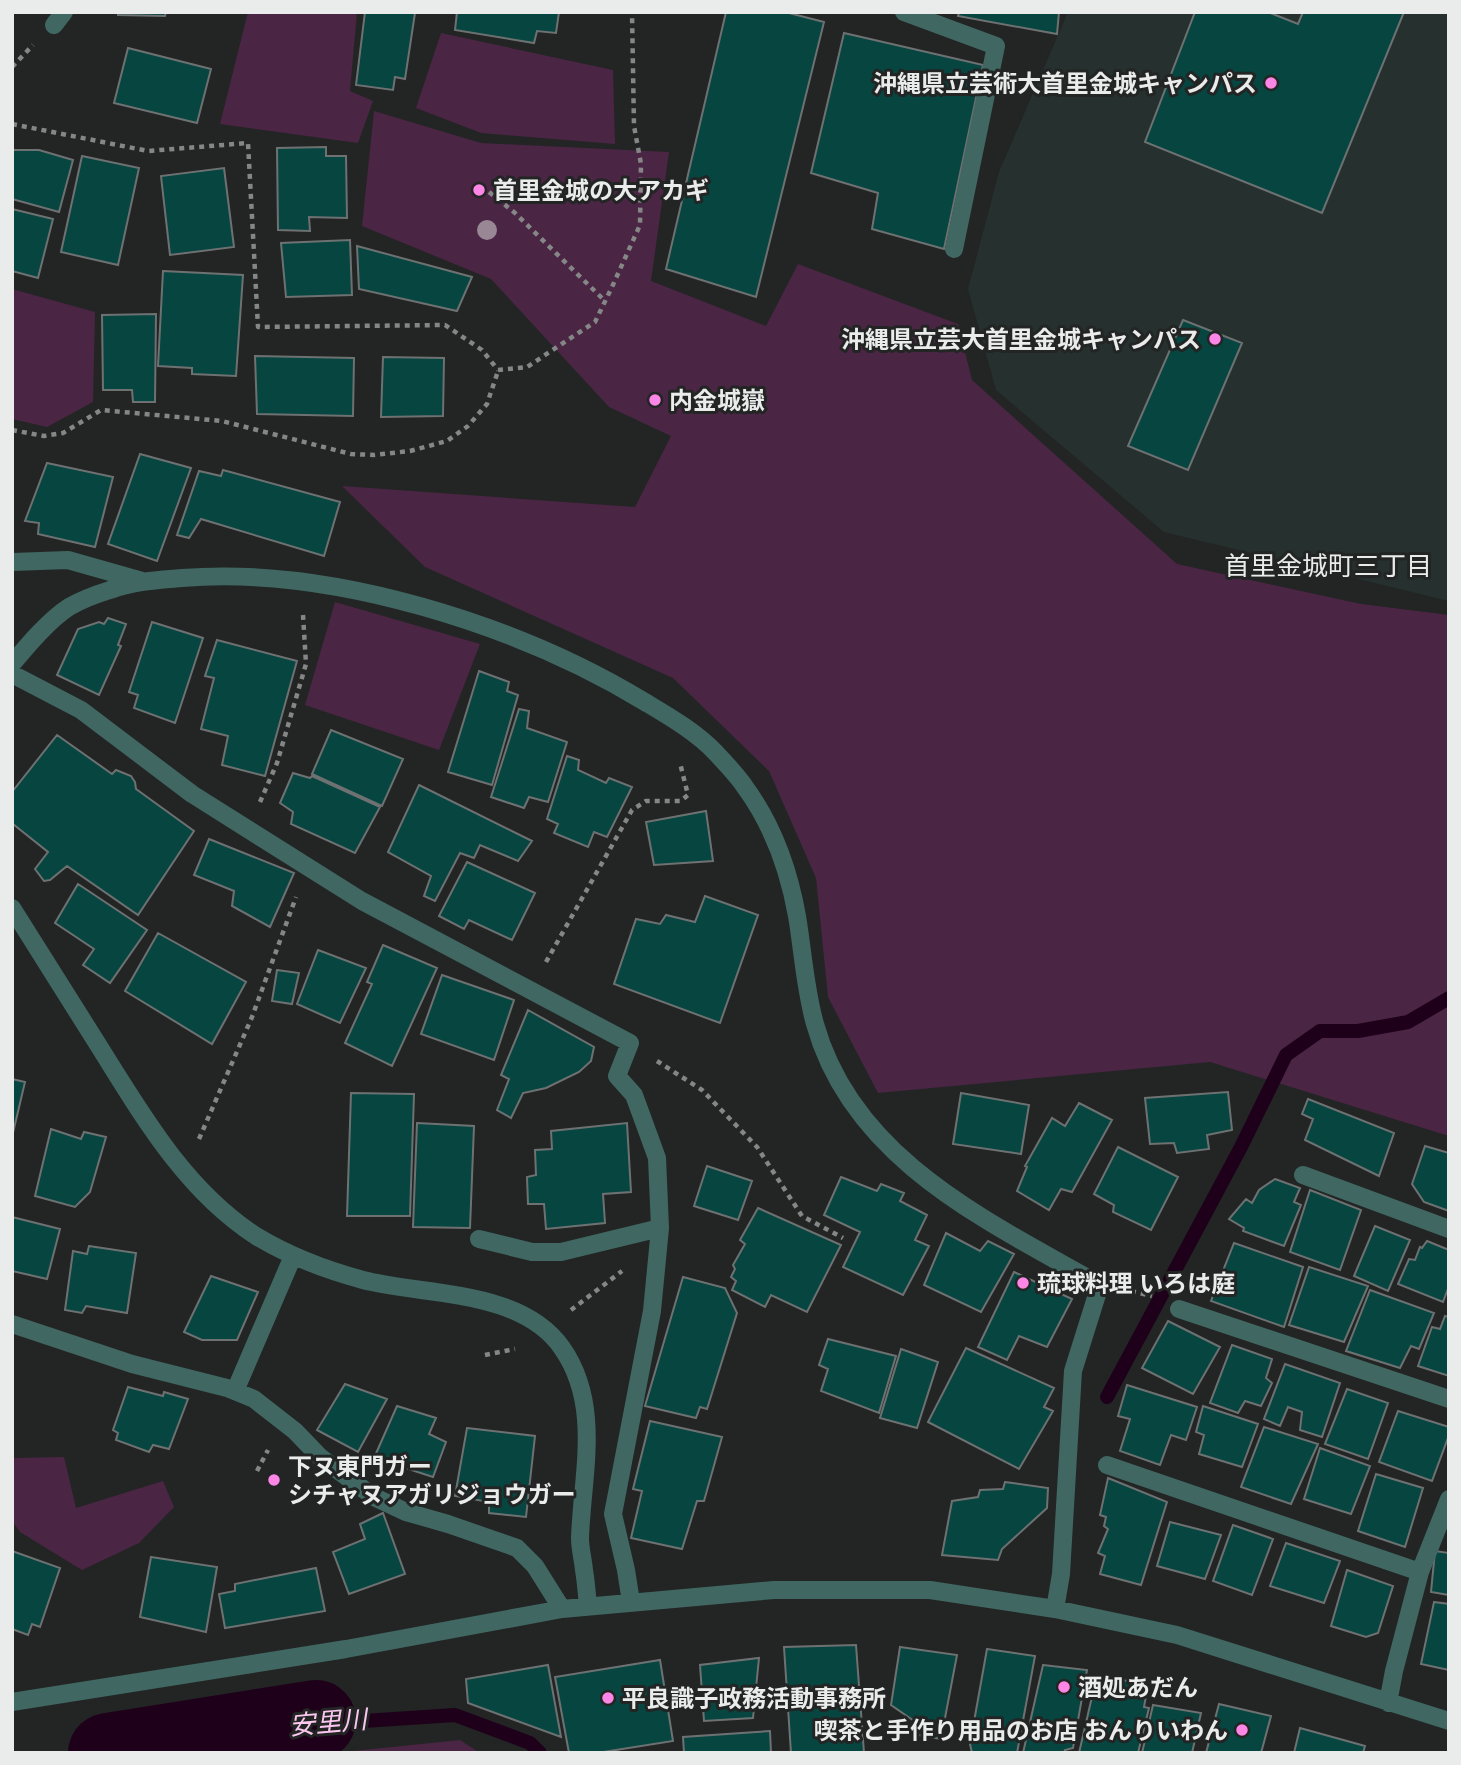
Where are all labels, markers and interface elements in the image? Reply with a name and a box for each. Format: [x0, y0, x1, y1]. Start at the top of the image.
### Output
place label: 沖縄県立芸術大首里金城キャンパス [873, 68, 1257, 99]
marker: 沖縄県立芸術大首里金城キャンパス [1263, 75, 1279, 91]
place label: 首里金城の大アカギ [493, 175, 709, 206]
marker: 首里金城の大アカギ [471, 182, 487, 198]
place label: 沖縄県立芸大首里金城キャンパス [841, 324, 1201, 355]
marker: 沖縄県立芸大首里金城キャンパス [1207, 331, 1223, 347]
place label: 内金城嶽 [669, 385, 765, 416]
marker: 内金城嶽 [647, 392, 663, 408]
district label: 首里金城町三丁目 [1224, 549, 1432, 582]
place label: 琉球料理 いろは庭 [1037, 1268, 1235, 1299]
marker: 琉球料理 いろは庭 [1015, 1275, 1031, 1291]
place label: 下ヌ東門ガー シチャヌアガリジョウガー [288, 1451, 576, 1510]
marker: 下ヌ東門ガー シチャヌアガリジョウガー [266, 1472, 282, 1488]
place label: 酒処あだん [1078, 1672, 1198, 1703]
marker: 酒処あだん [1056, 1679, 1072, 1695]
place label: 平良識子政務活動事務所 [622, 1683, 886, 1714]
marker: 平良識子政務活動事務所 [600, 1690, 616, 1706]
water label: 安里川 [288, 1702, 371, 1742]
place label: 喫茶と手作り用品のお店 おんりいわん [814, 1715, 1228, 1746]
marker: 喫茶と手作り用品のお店 おんりいわん [1234, 1722, 1250, 1738]

